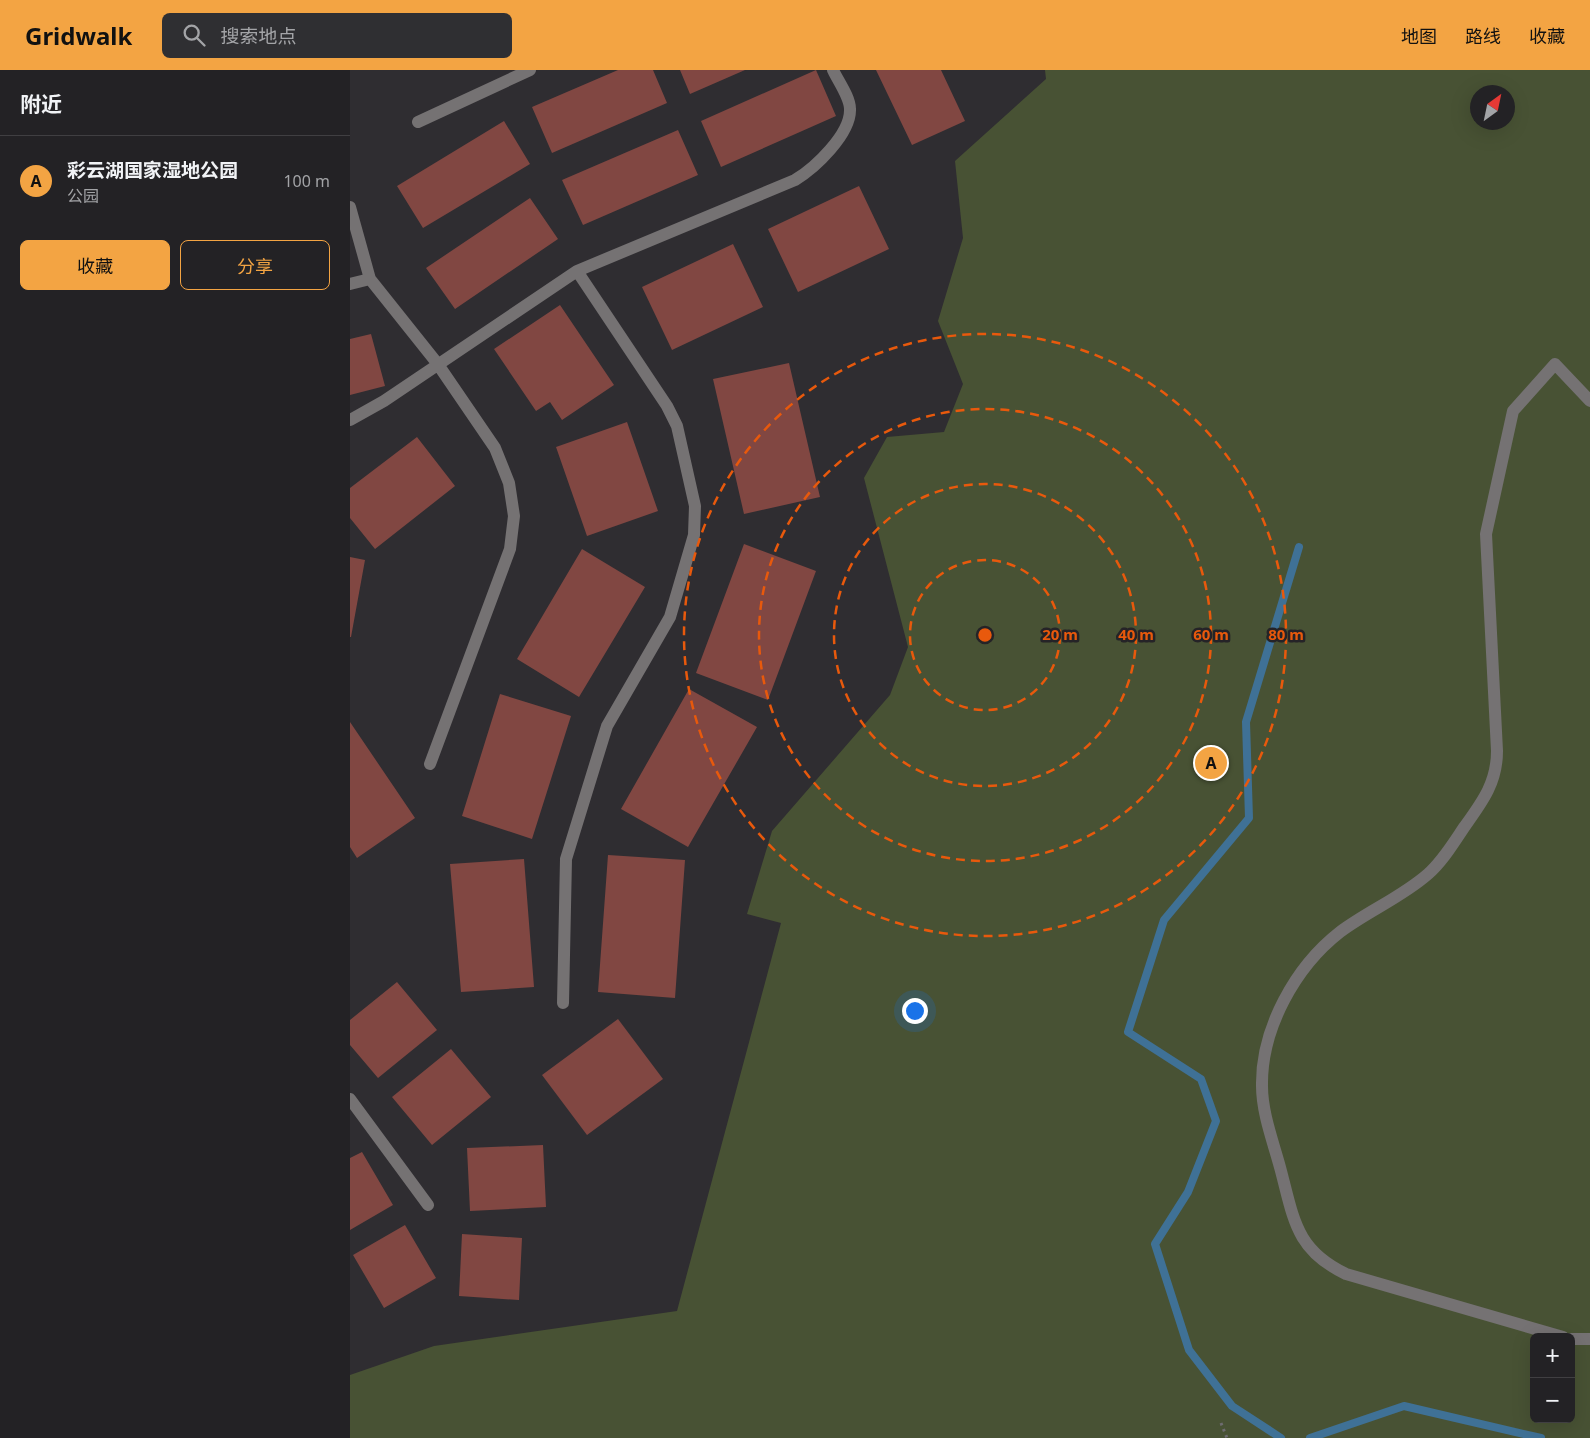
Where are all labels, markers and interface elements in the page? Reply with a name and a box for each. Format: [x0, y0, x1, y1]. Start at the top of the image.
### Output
search box [162, 13, 512, 58]
text: Gridwalk [25, 19, 132, 52]
icon: search [180, 21, 208, 49]
text: 搜索地点 [220, 23, 296, 49]
text: 地图 [1401, 24, 1437, 48]
text: 路线 [1465, 24, 1501, 48]
text: 收藏 [1529, 24, 1565, 48]
north arrow [1470, 85, 1515, 130]
text: 附近 [20, 90, 62, 118]
text: 彩云湖国家湿地公园 [67, 157, 238, 183]
text: A [30, 170, 42, 192]
text: 100 m [283, 170, 330, 192]
text: 公园 [67, 185, 99, 207]
button: 收藏 [20, 240, 170, 290]
button: 分享 [180, 240, 330, 290]
text: 20 m [1042, 624, 1078, 644]
text: 40 m [1118, 624, 1154, 644]
text: 60 m [1193, 624, 1229, 644]
text: 80 m [1268, 624, 1304, 644]
centre of rings [976, 626, 994, 644]
pin: A [1195, 744, 1227, 782]
your location [902, 998, 928, 1024]
map controls [1530, 1333, 1575, 1423]
button: + [1530, 1333, 1575, 1378]
button: − [1530, 1378, 1575, 1423]

